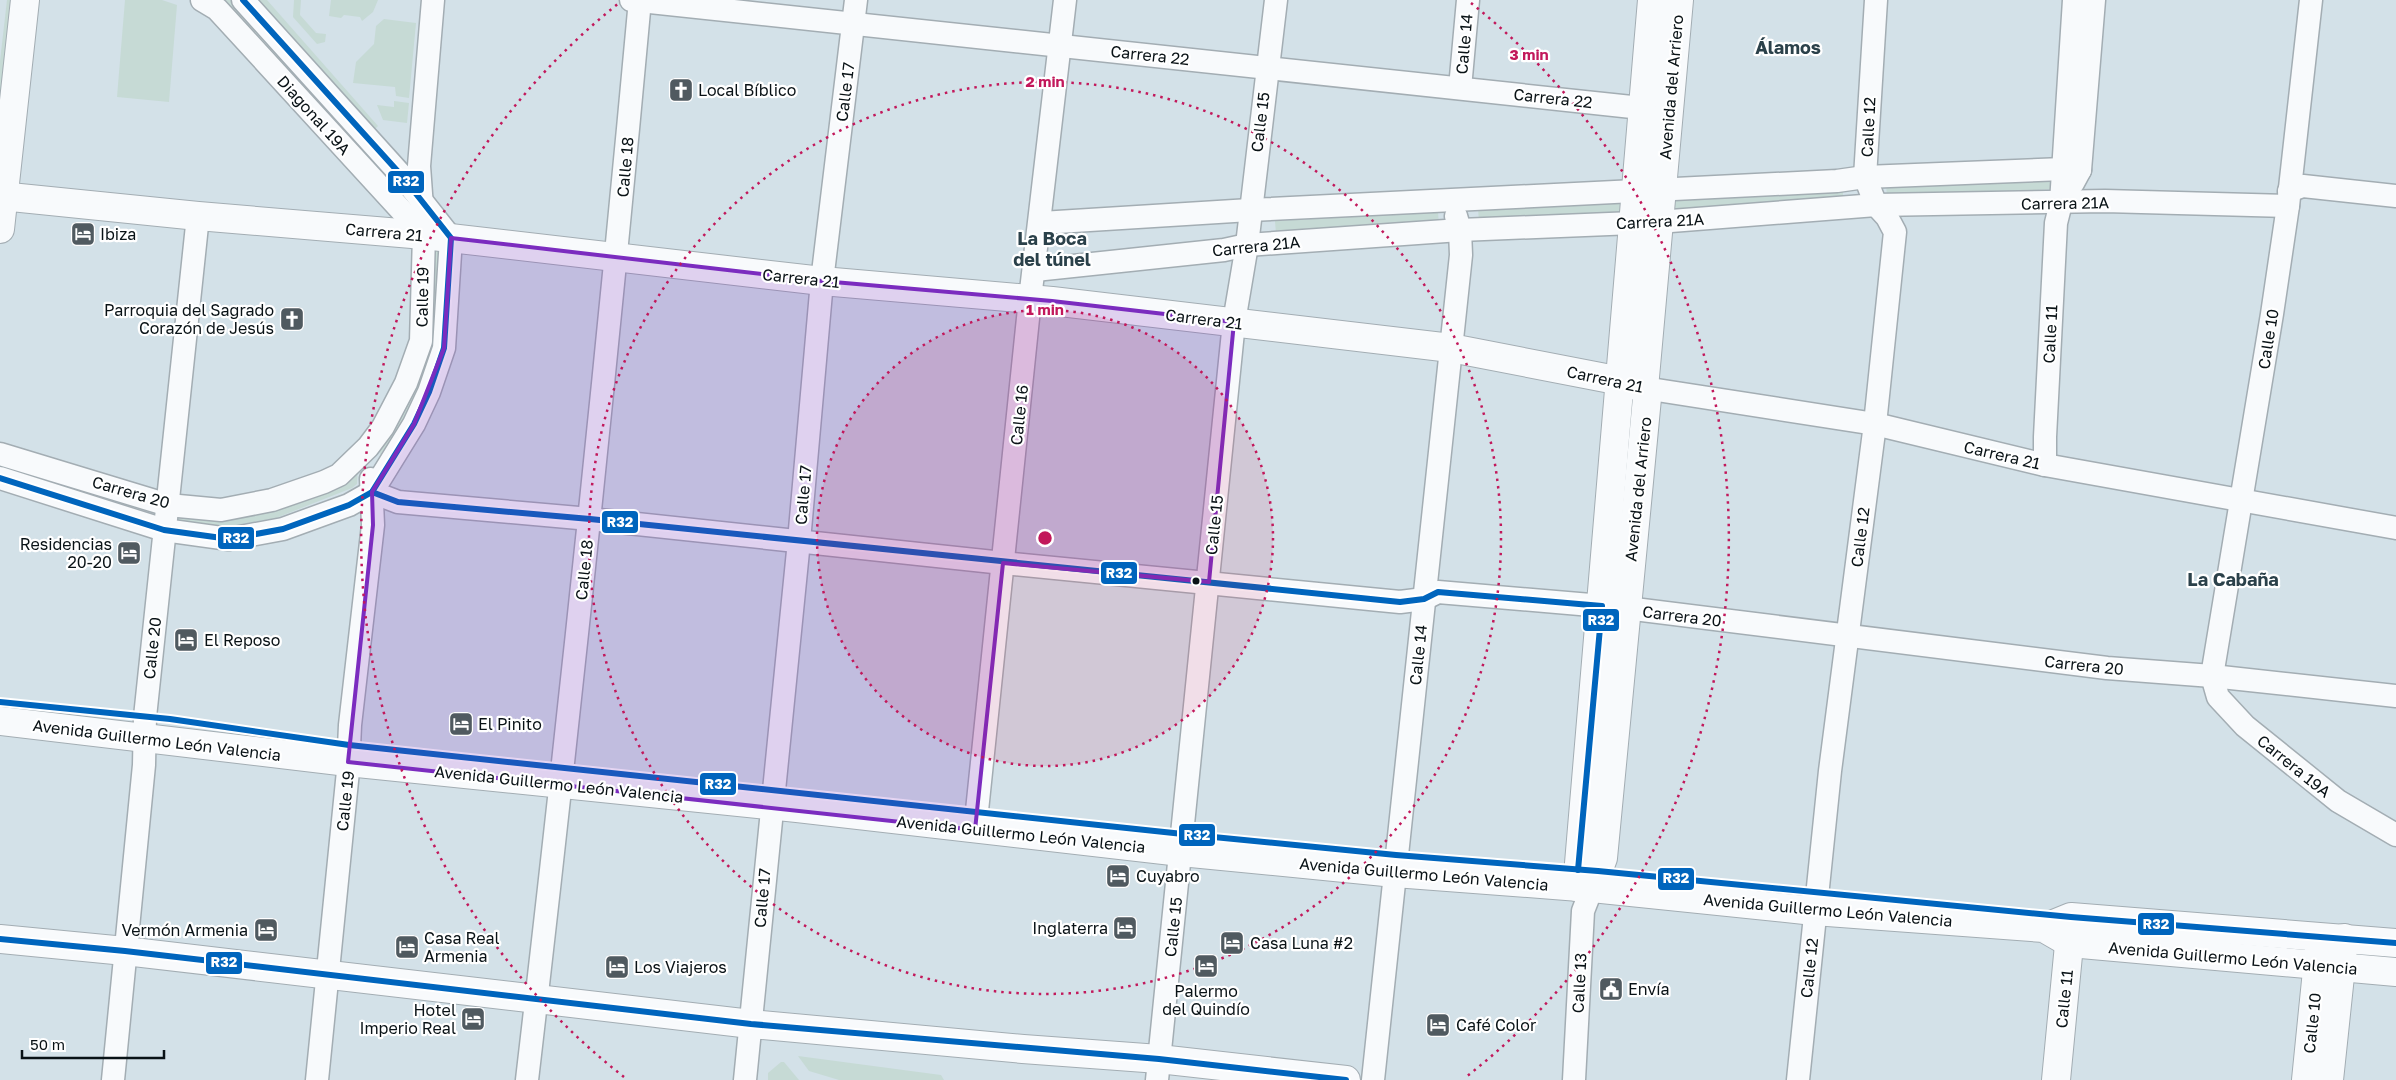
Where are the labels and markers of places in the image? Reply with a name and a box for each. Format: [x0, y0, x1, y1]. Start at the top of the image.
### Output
church icon: Local Bíblico [668, 77, 694, 103]
place label: Local Bíblico [698, 80, 796, 100]
hotel icon: Ibiza [70, 221, 96, 247]
place label: Ibiza [100, 224, 136, 244]
place label: Parroquia del Sagrado Corazón de Jesús [104, 300, 274, 338]
church icon: Parroquia del Sagrado Corazón de Jesús [279, 306, 305, 332]
centre of rings [1036, 529, 1054, 547]
place label: Residencias 20-20 [20, 534, 112, 572]
hotel icon: Residencias 20-20 [116, 540, 142, 566]
unlabelled marker [1191, 576, 1201, 586]
hotel icon: El Reposo [173, 627, 199, 653]
place label: El Reposo [204, 630, 280, 650]
hotel icon: El Pinito [448, 711, 474, 737]
place label: El Pinito [478, 714, 542, 734]
hotel icon: Cuyabro [1105, 863, 1131, 889]
place label: Cuyabro [1136, 866, 1200, 886]
hotel icon: Inglaterra [1112, 915, 1138, 941]
hotel icon: Vermón Armenia [253, 917, 279, 943]
place label: Inglaterra [1032, 918, 1108, 938]
place label: Vermón Armenia [122, 920, 248, 940]
place label: Casa Real Armenia [424, 928, 500, 966]
hotel icon: Casa Luna #2 [1219, 930, 1245, 956]
place label: Casa Luna #2 [1250, 933, 1353, 953]
hotel icon: Casa Real Armenia [394, 934, 420, 960]
hotel icon: Palermo del Quindío [1193, 953, 1219, 979]
hotel icon: Los Viajeros [604, 954, 630, 980]
place label: Los Viajeros [634, 957, 727, 977]
public building icon: Envía [1598, 976, 1624, 1002]
place label: Envía [1628, 979, 1670, 999]
place label: Palermo del Quindío [1162, 981, 1250, 1019]
place label: Hotel Imperio Real [359, 1000, 456, 1038]
hotel icon: Hotel Imperio Real [460, 1006, 486, 1032]
hotel icon: Café Color [1425, 1012, 1451, 1038]
place label: Café Color [1456, 1015, 1536, 1035]

